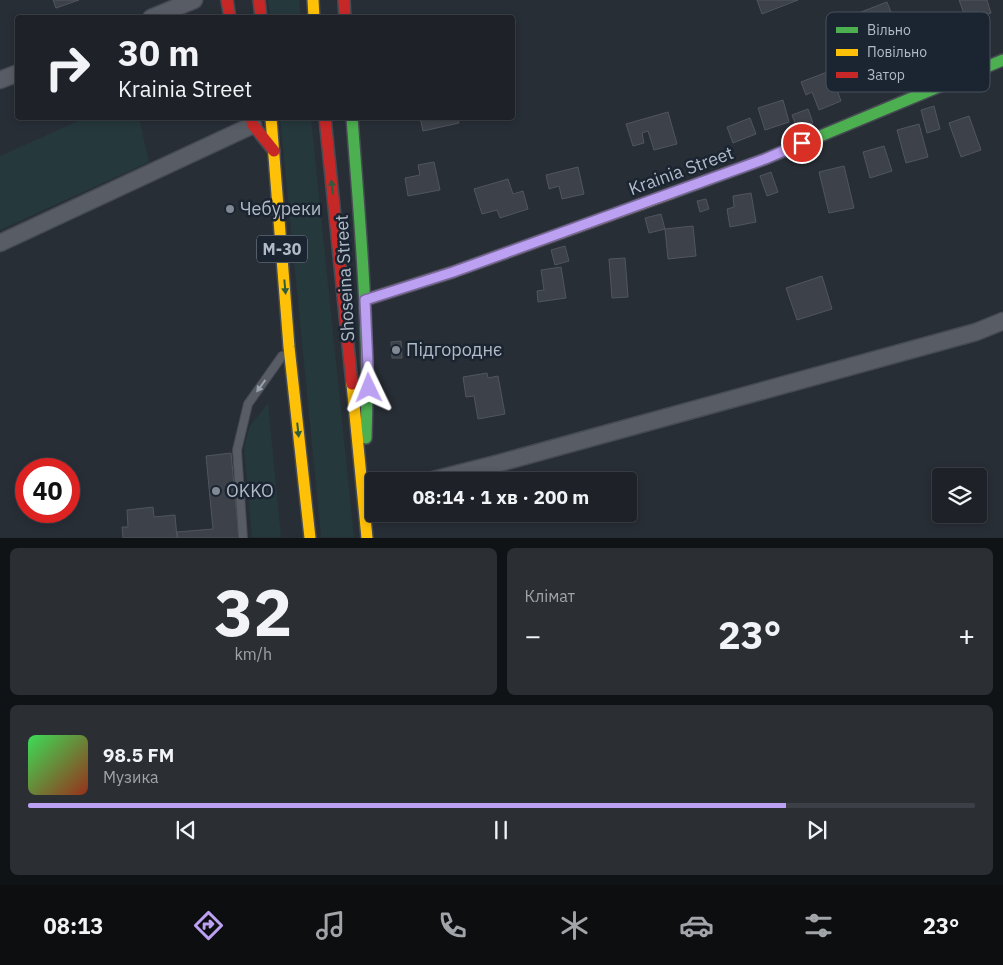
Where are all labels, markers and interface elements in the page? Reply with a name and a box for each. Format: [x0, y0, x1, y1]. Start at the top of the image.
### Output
legend [826, 12, 990, 92]
text: Вільно [867, 21, 911, 39]
text: 30 m [118, 30, 200, 76]
icon: right [35, 35, 100, 100]
text: Повільно [867, 43, 927, 61]
text: Затор [867, 66, 905, 84]
text: Krainia Street [118, 74, 252, 103]
pin [781, 122, 823, 164]
icon: arrive [788, 129, 816, 157]
street label: Krainia Street [625, 141, 736, 200]
one-way arrow [327, 179, 335, 195]
place label: Чебуреки [240, 197, 321, 220]
marker: Чебуреки [224, 203, 236, 215]
street label: Shoseina Street [330, 214, 359, 342]
road number: М-30 [257, 235, 307, 262]
one-way arrow [281, 279, 289, 295]
place label: Підгороднє [406, 338, 502, 361]
marker: Підгороднє [390, 344, 402, 356]
position arrow [342, 361, 394, 413]
one-way arrow [256, 379, 266, 393]
one-way arrow [294, 422, 302, 438]
speed limit sign: 40 [15, 458, 80, 523]
map controls [932, 468, 987, 523]
button: layers [932, 468, 987, 523]
place label: OKKO [226, 479, 274, 502]
marker: OKKO [210, 485, 222, 497]
text: 08:14 · 1 хв · 200 m [413, 485, 589, 509]
text: 32 [214, 569, 292, 654]
text: Клімат [525, 586, 575, 606]
text: 23° [718, 610, 781, 659]
text: − [525, 617, 541, 654]
text: + [958, 617, 975, 654]
text: km/h [234, 644, 272, 664]
text: 98.5 FM [103, 743, 174, 767]
text: Музика [103, 767, 159, 787]
icon: previous [172, 816, 200, 844]
icon: pause [487, 816, 515, 844]
icon: next [803, 816, 831, 844]
icon: directions [191, 908, 226, 943]
icon: music [313, 908, 348, 943]
icon: phone [435, 908, 470, 943]
icon: climate [557, 908, 592, 943]
icon: car [679, 908, 714, 943]
icon: filters [801, 908, 836, 943]
text: 08:13 [44, 911, 104, 940]
text: 23° [923, 911, 959, 940]

